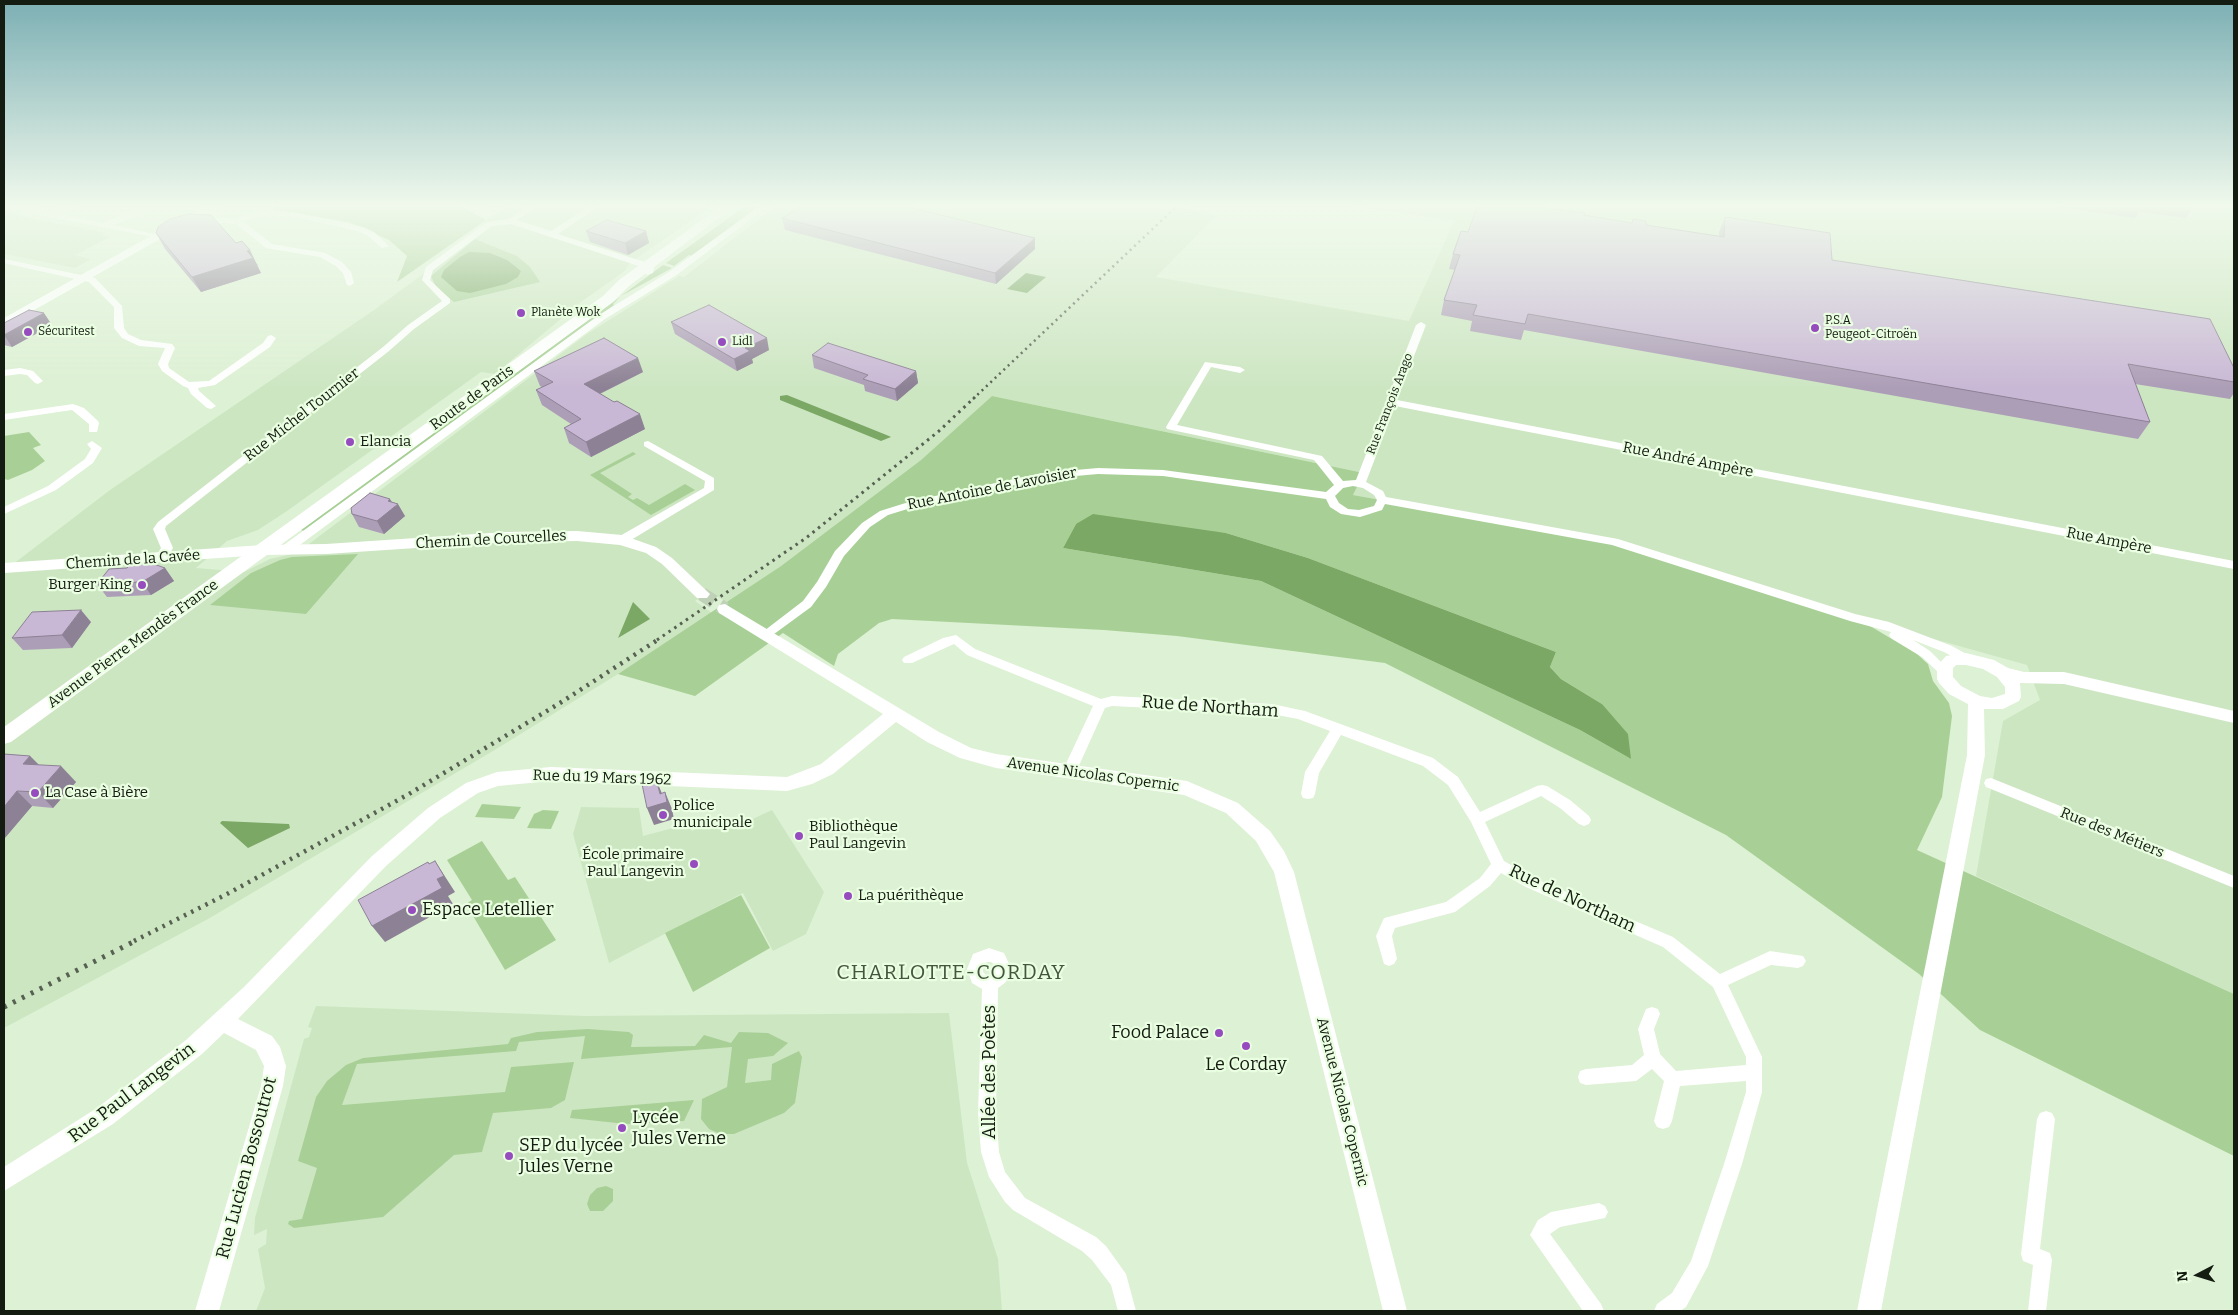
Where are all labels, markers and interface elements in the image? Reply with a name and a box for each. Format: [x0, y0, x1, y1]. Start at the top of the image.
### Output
place label: Planète Wok [531, 306, 600, 320]
marker: Planète Wok [515, 307, 527, 319]
place label: P.S.A Peugeot-Citroën [1825, 314, 1917, 342]
marker: P.S.A Peugeot-Citroën [1809, 322, 1821, 334]
place label: Sécuritest [38, 325, 95, 339]
marker: Sécuritest [22, 326, 34, 338]
place label: Lidl [732, 335, 753, 349]
marker: Lidl [716, 336, 728, 348]
street label: Rue François Arago [1364, 351, 1416, 457]
street label: Route de Paris [427, 362, 517, 434]
street label: Rue Michel Tournier [241, 364, 363, 466]
place label: Elancia [360, 433, 411, 451]
marker: Elancia [344, 436, 356, 448]
street label: Rue André Ampère [1621, 439, 1755, 481]
street label: Rue Antoine de Lavoisier [906, 464, 1078, 514]
street label: Rue Ampère [2065, 524, 2153, 558]
street label: Chemin de Courcelles [415, 527, 567, 553]
street label: Chemin de la Cavée [65, 546, 201, 574]
street label: Avenue Pierre Mendès France [44, 576, 222, 712]
place label: Burger King [48, 576, 132, 594]
marker: Burger King [136, 579, 148, 591]
street label: Rue de Northam [1141, 691, 1279, 723]
street label: Avenue Nicolas Copernic [1006, 754, 1180, 796]
street label: Rue du 19 Mars 1962 [532, 767, 672, 789]
place label: La Case à Bière [45, 784, 148, 802]
marker: La Case à Bière [29, 787, 41, 799]
place label: Police municipale [673, 797, 752, 832]
street label: Rue des Métiers [2057, 804, 2167, 862]
marker: Police municipale [657, 809, 669, 821]
place label: Bibliothèque Paul Langevin [809, 818, 906, 853]
marker: Bibliothèque Paul Langevin [793, 830, 805, 842]
place label: École primaire Paul Langevin [582, 846, 684, 881]
marker: École primaire Paul Langevin [688, 858, 700, 870]
street label: Rue de Northam [1505, 860, 1639, 938]
place label: La puérithèque [858, 887, 964, 905]
marker: La puérithèque [842, 890, 854, 902]
place label: Espace Letellier [422, 899, 554, 921]
marker: Espace Letellier [406, 904, 418, 916]
district label: CHARLOTTE-CORDAY [834, 960, 1068, 986]
street label: Allée des Poètes [979, 1005, 1001, 1139]
street label: Avenue Nicolas Copernic [1312, 1016, 1372, 1188]
place label: Food Palace [1111, 1022, 1209, 1044]
marker: Food Palace [1213, 1027, 1225, 1039]
street label: Rue Paul Langevin [65, 1038, 199, 1148]
marker: Le Corday [1240, 1040, 1252, 1052]
place label: Le Corday [1205, 1054, 1287, 1076]
street label: Rue Lucien Bossoutrot [212, 1075, 282, 1261]
place label: Lycée Jules Verne [632, 1107, 726, 1150]
marker: Lycée Jules Verne [616, 1122, 628, 1134]
place label: SEP du lycée Jules Verne [519, 1135, 623, 1178]
marker: SEP du lycée Jules Verne [503, 1150, 515, 1162]
north arrow [2173, 1250, 2223, 1300]
text: N [2174, 1270, 2191, 1282]

